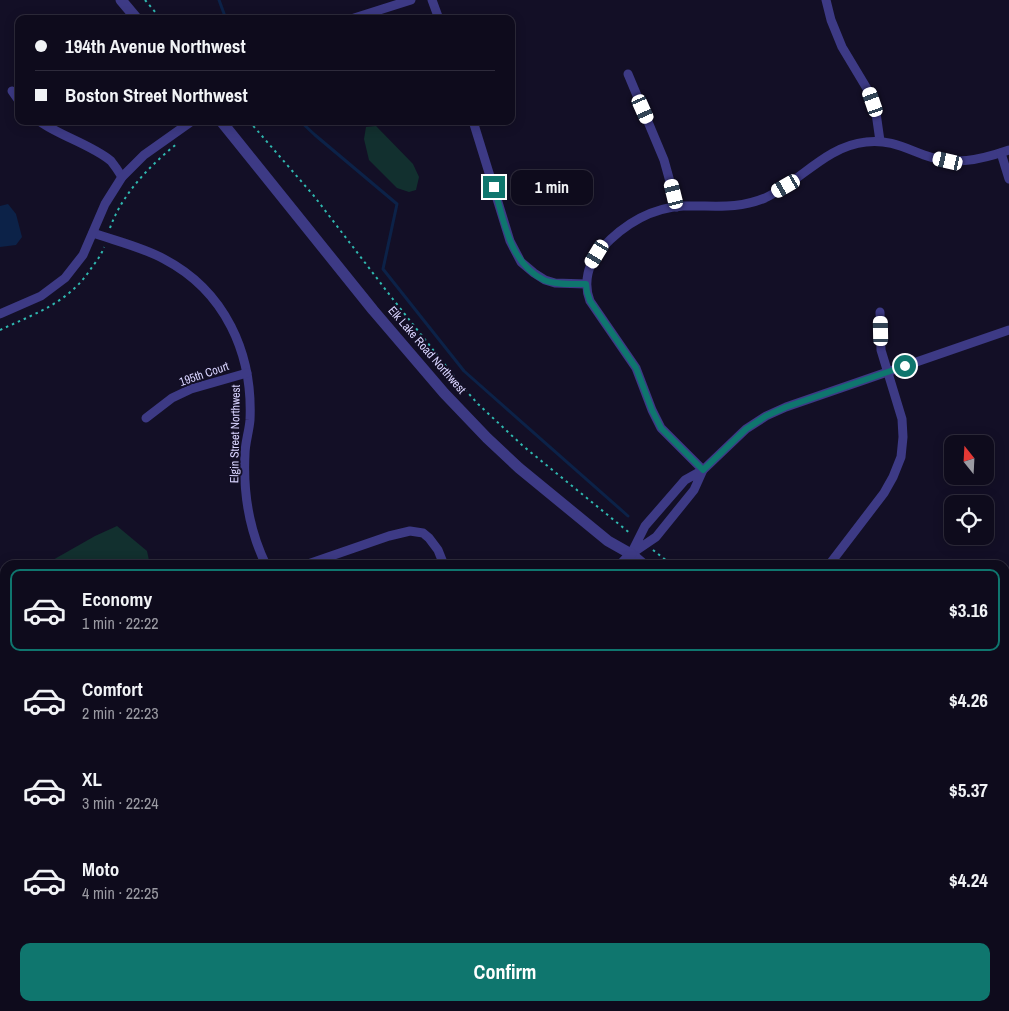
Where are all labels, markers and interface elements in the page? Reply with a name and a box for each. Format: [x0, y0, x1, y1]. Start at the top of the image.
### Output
text: 194th Avenue Northwest [65, 33, 246, 59]
text: Boston Street Northwest [65, 82, 248, 108]
car [861, 85, 884, 119]
car [630, 92, 655, 126]
car [931, 150, 964, 172]
callout: 1 min [512, 170, 594, 204]
car [769, 172, 802, 200]
route end [483, 176, 505, 198]
text: 1 min [535, 176, 569, 198]
car [663, 178, 684, 210]
car [582, 237, 611, 271]
street label: Elk Lake Road Northwest [385, 303, 470, 397]
car [873, 316, 888, 346]
route start [894, 355, 916, 377]
street label: 195th Court [177, 358, 231, 390]
street label: Elgin Street Northwest [226, 384, 244, 483]
north arrow [944, 435, 994, 485]
map controls [944, 435, 994, 545]
button: locate [944, 495, 994, 545]
text: Economy [82, 586, 152, 612]
icon: car [22, 588, 67, 633]
text: $3.16 [949, 597, 988, 623]
text: 1 min · 22:22 [82, 612, 159, 634]
text: Comfort [82, 676, 143, 702]
icon: car [22, 678, 67, 723]
text: $4.26 [949, 687, 988, 713]
text: 2 min · 22:23 [82, 702, 159, 724]
text: XL [82, 766, 102, 792]
icon: car [22, 768, 67, 813]
text: $5.37 [949, 777, 988, 803]
text: 3 min · 22:24 [82, 792, 159, 814]
text: Moto [82, 856, 119, 882]
icon: car [22, 858, 67, 903]
text: $4.24 [949, 867, 988, 893]
text: 4 min · 22:25 [82, 882, 159, 904]
button: Confirm [20, 943, 990, 1001]

